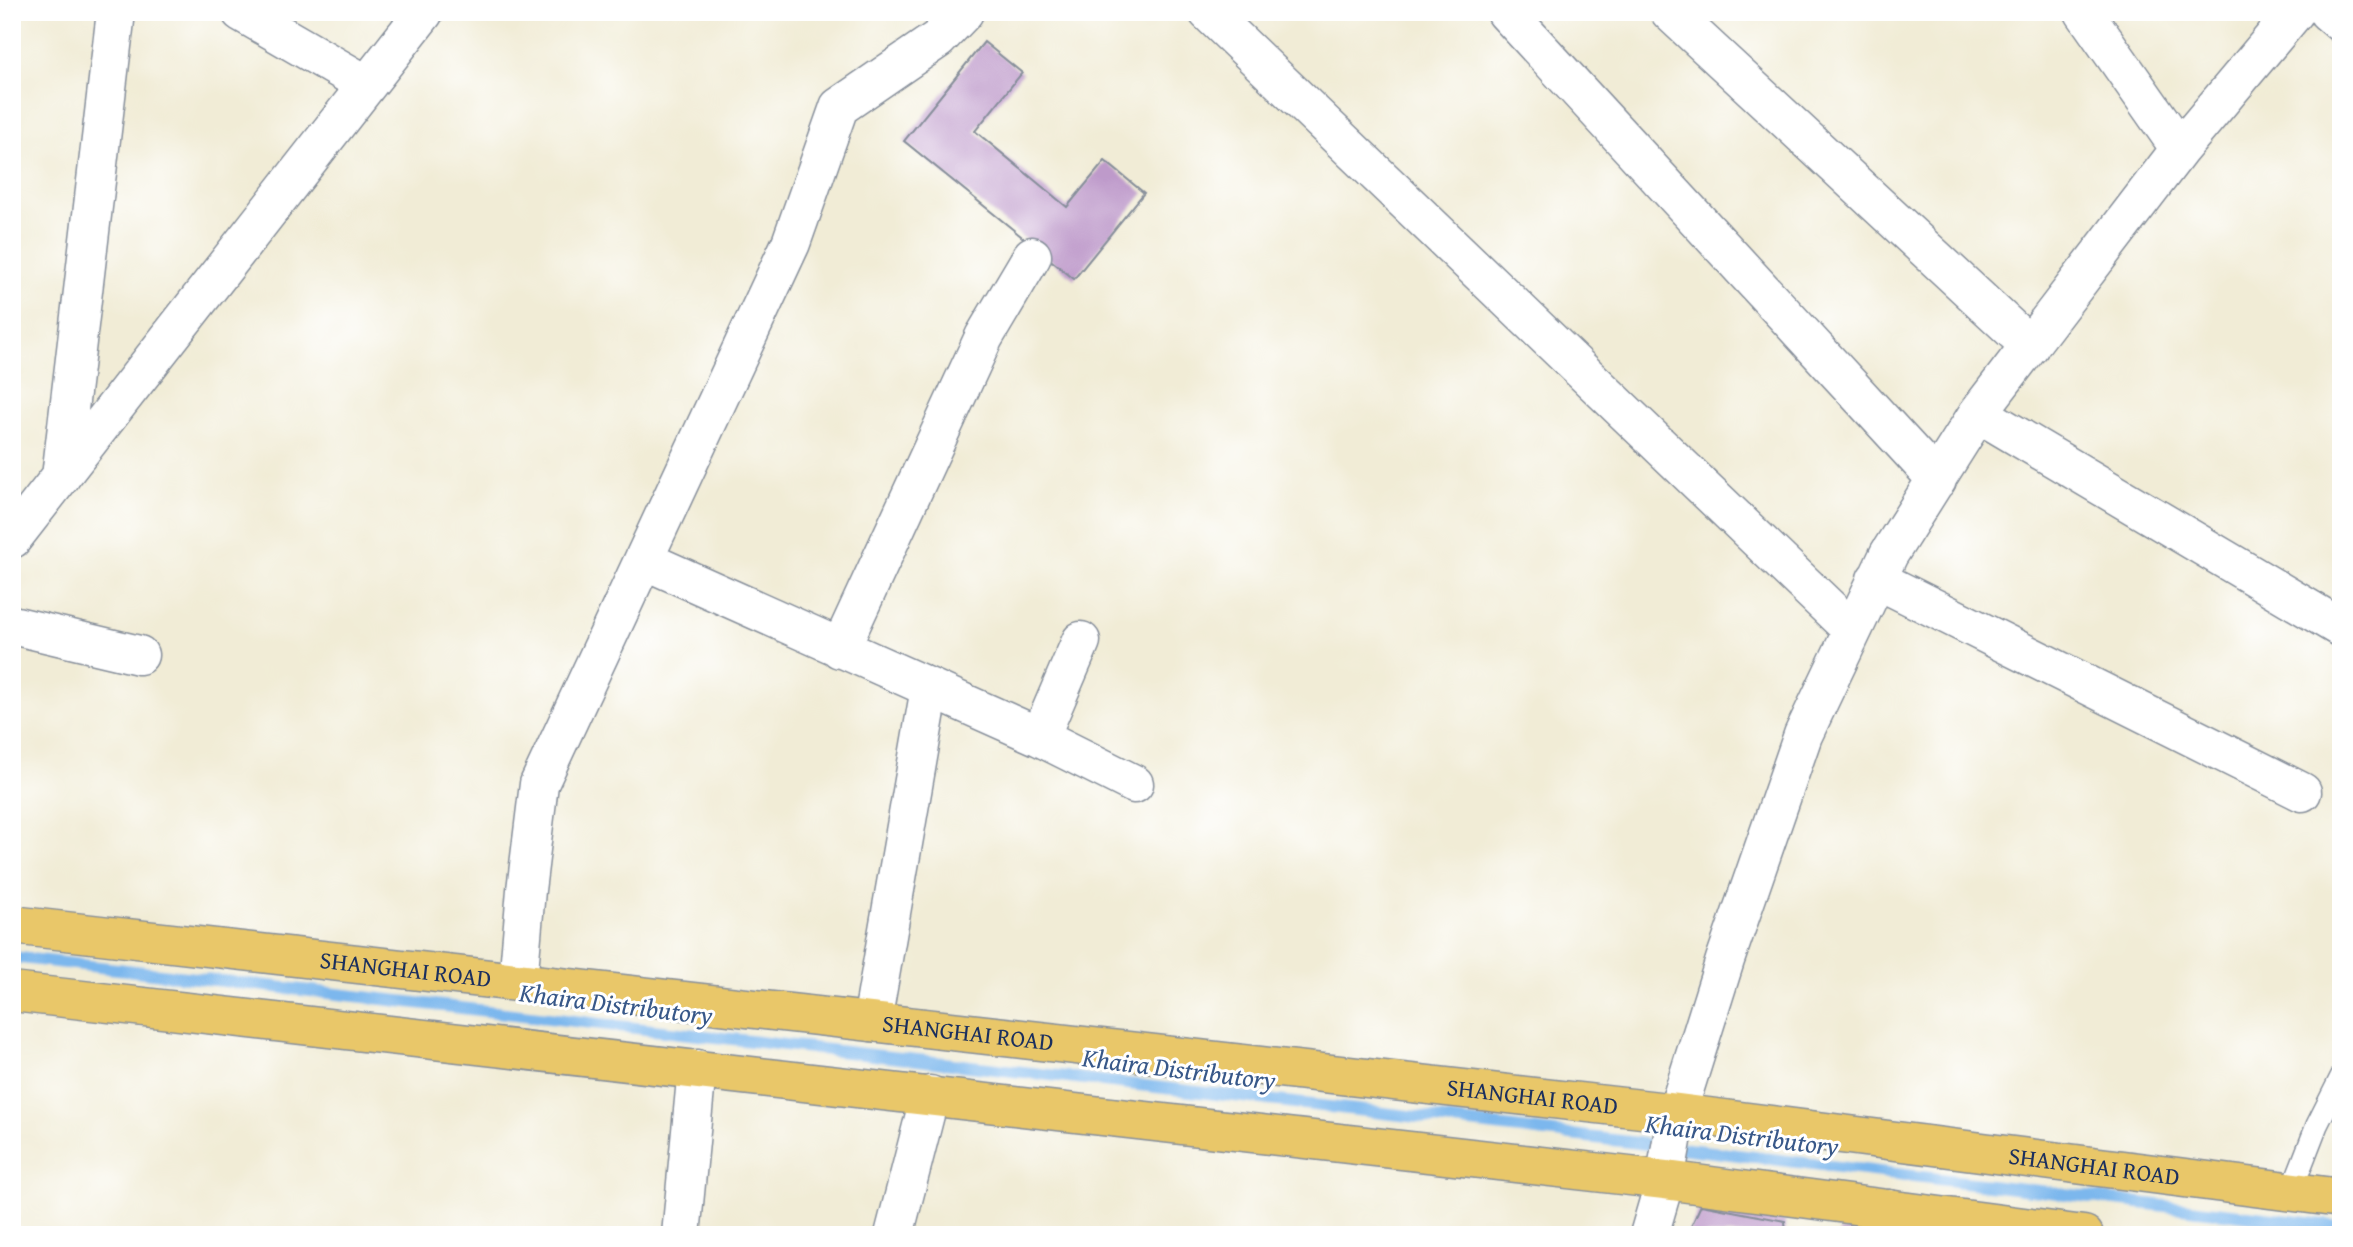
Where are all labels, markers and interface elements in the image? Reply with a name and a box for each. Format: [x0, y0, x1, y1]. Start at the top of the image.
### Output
street label: SHANGHAI ROAD [318, 942, 493, 996]
water label: Khaira Distributory [516, 972, 715, 1035]
street label: SHANGHAI ROAD [880, 1005, 1055, 1059]
water label: Khaira Distributory [1079, 1037, 1278, 1100]
street label: SHANGHAI ROAD [1445, 1069, 1620, 1123]
water label: Khaira Distributory [1642, 1103, 1841, 1166]
street label: SHANGHAI ROAD [2006, 1138, 2182, 1194]

